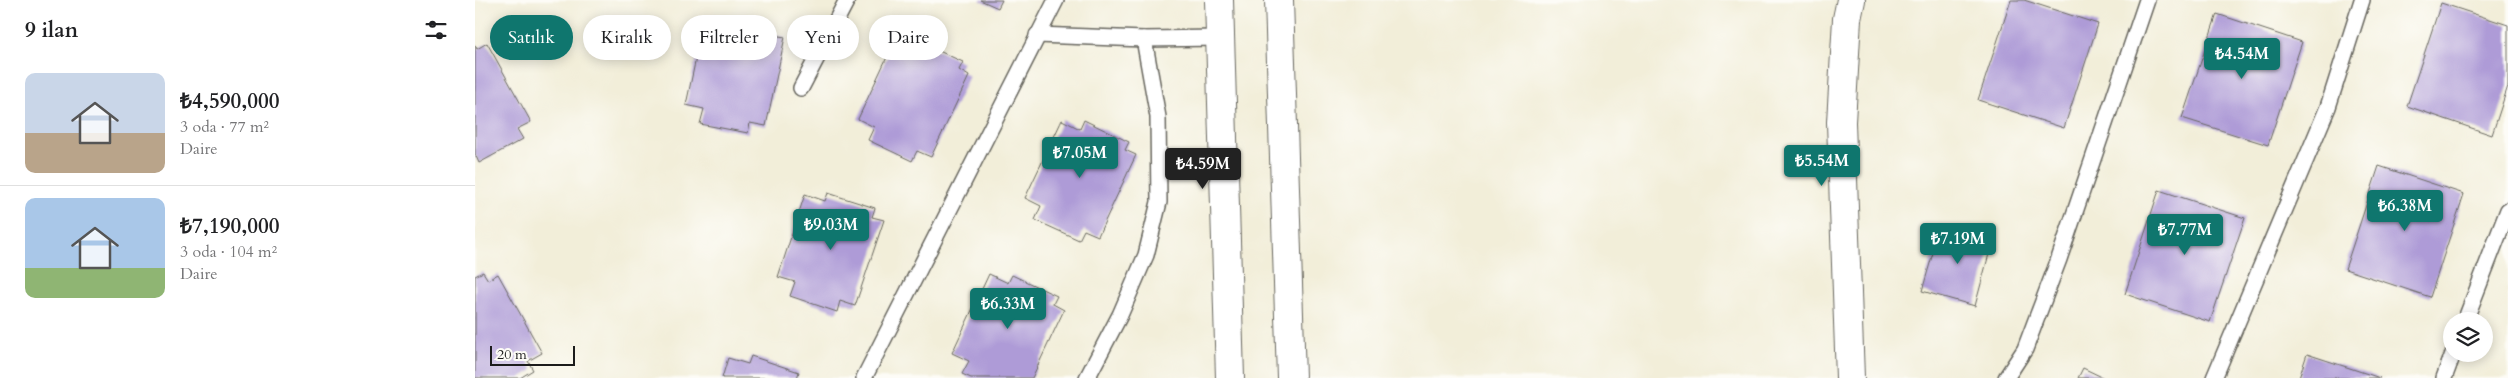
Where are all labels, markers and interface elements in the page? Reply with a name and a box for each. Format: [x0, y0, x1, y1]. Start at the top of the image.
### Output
chip: Satılık [490, 15, 573, 60]
chip: Kiralık [583, 15, 671, 60]
chip: Filtreler [681, 15, 777, 60]
chip: Yeni [787, 15, 859, 60]
chip: Daire [869, 15, 948, 60]
text: 9 ilan [25, 16, 78, 45]
icon: filters [422, 16, 450, 44]
pin: ₺4.54M [2201, 38, 2283, 80]
text: ₺4.54M [2215, 43, 2269, 65]
text: ₺4,590,000 [180, 87, 280, 116]
icon: home [65, 93, 125, 153]
text: 3 oda · 77 m² [180, 116, 269, 138]
pin: ₺7.05M [1039, 136, 1121, 179]
text: Daire [180, 138, 218, 160]
text: ₺7.05M [1053, 142, 1107, 164]
pin: ₺5.54M [1781, 144, 1863, 187]
pin: ₺4.59M [1162, 148, 1244, 190]
text: ₺5.54M [1795, 150, 1849, 172]
text: ₺4.59M [1176, 153, 1230, 175]
pin: ₺6.38M [2364, 190, 2446, 232]
text: ₺6.38M [2378, 195, 2432, 217]
pin: ₺9.03M [790, 208, 872, 251]
text: ₺7,190,000 [180, 212, 280, 241]
text: ₺9.03M [804, 214, 858, 236]
pin: ₺7.77M [2144, 214, 2226, 256]
icon: home [65, 218, 125, 278]
text: ₺7.77M [2158, 219, 2212, 241]
pin: ₺7.19M [1917, 222, 1999, 265]
text: ₺7.19M [1931, 228, 1985, 250]
text: 3 oda · 104 m² [180, 241, 277, 263]
text: Daire [180, 263, 218, 285]
pin: ₺6.33M [967, 288, 1049, 330]
text: ₺6.33M [981, 293, 1035, 315]
map controls [2443, 312, 2493, 362]
button: layers [2443, 312, 2493, 362]
scale bar [490, 343, 575, 366]
text: 20 m [497, 345, 527, 364]

